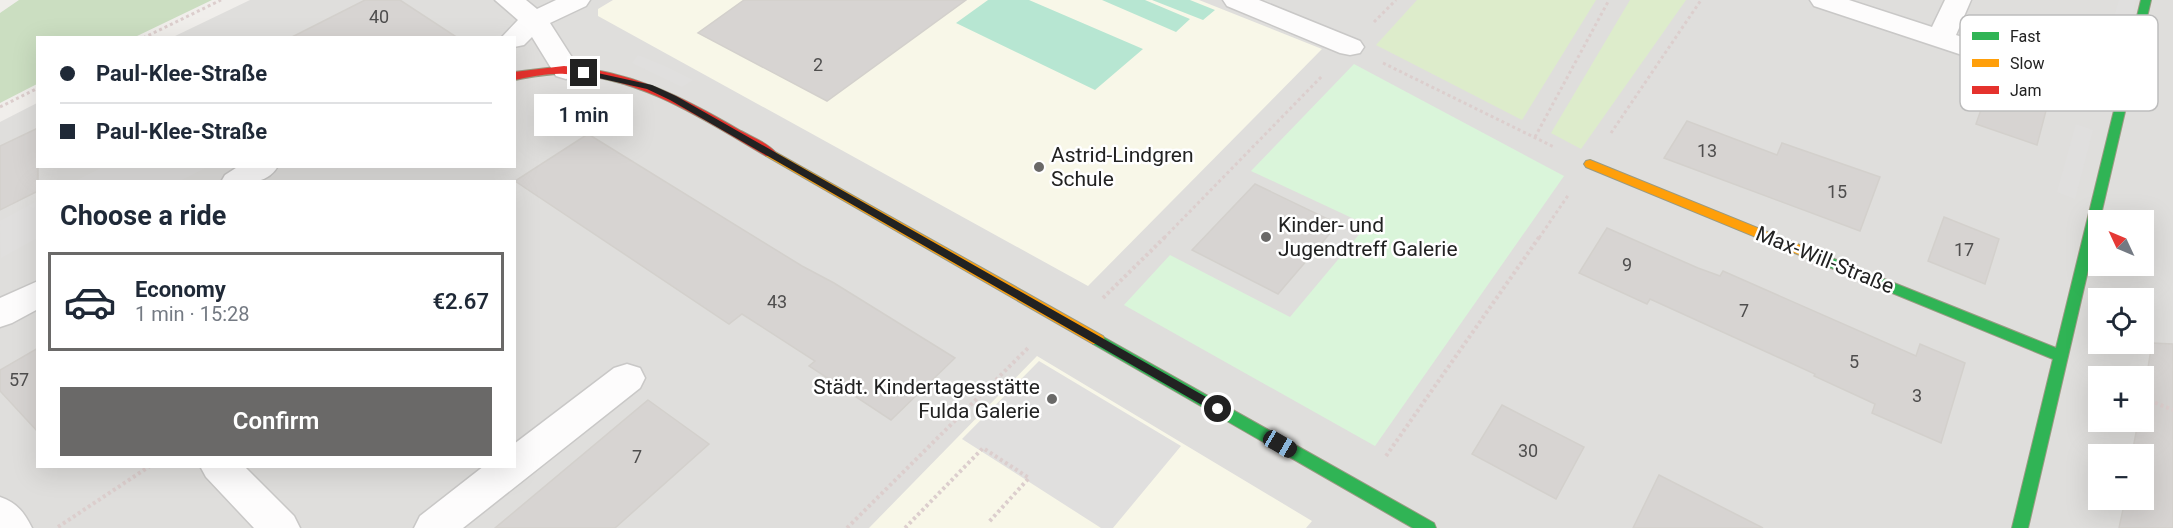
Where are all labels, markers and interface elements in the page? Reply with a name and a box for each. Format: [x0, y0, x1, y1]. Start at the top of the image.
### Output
house number: 40 [369, 6, 389, 27]
legend [1960, 15, 2158, 111]
text: Fast [2010, 27, 2041, 46]
house number: 2 [813, 54, 823, 75]
text: Slow [2010, 54, 2045, 73]
route end [570, 59, 597, 86]
text: Paul-Klee-Straße [96, 61, 267, 86]
text: Jam [2010, 81, 2042, 100]
callout: 1 min [534, 94, 634, 136]
text: 1 min [558, 103, 609, 127]
text: Paul-Klee-Straße [96, 119, 267, 144]
house number: 13 [1697, 140, 1717, 161]
place label: Astrid-Lindgren Schule [1051, 143, 1194, 191]
marker: Astrid-Lindgren Schule [1032, 160, 1046, 174]
house number: 15 [1827, 181, 1847, 202]
text: Choose a ride [60, 200, 226, 232]
north arrow [2088, 210, 2154, 276]
map controls [2088, 210, 2154, 510]
place label: Kinder- und Jugendtreff Galerie [1278, 213, 1458, 261]
street label: Max-Will-Straße [1752, 221, 1898, 299]
marker: Kinder- und Jugendtreff Galerie [1259, 230, 1273, 244]
house number: 17 [1954, 239, 1974, 260]
house number: 9 [1622, 254, 1632, 275]
icon: car [63, 275, 117, 329]
text: Economy [135, 277, 226, 302]
button: locate [2088, 288, 2154, 354]
text: €2.67 [432, 289, 489, 314]
house number: 43 [767, 291, 787, 312]
house number: 7 [1739, 300, 1749, 321]
text: 1 min · 15:28 [135, 302, 250, 326]
house number: 5 [1849, 351, 1859, 372]
button: + [2088, 366, 2154, 432]
house number: 57 [9, 369, 29, 390]
place label: Städt. Kindertagesstätte Fulda Galerie [813, 375, 1040, 423]
house number: 3 [1912, 385, 1922, 406]
button: Confirm [60, 387, 492, 456]
marker: Städt. Kindertagesstätte Fulda Galerie [1045, 392, 1059, 406]
route start [1204, 395, 1231, 422]
car [1260, 427, 1300, 461]
house number: 30 [1518, 440, 1538, 461]
button: − [2088, 444, 2154, 510]
house number: 7 [632, 446, 642, 467]

